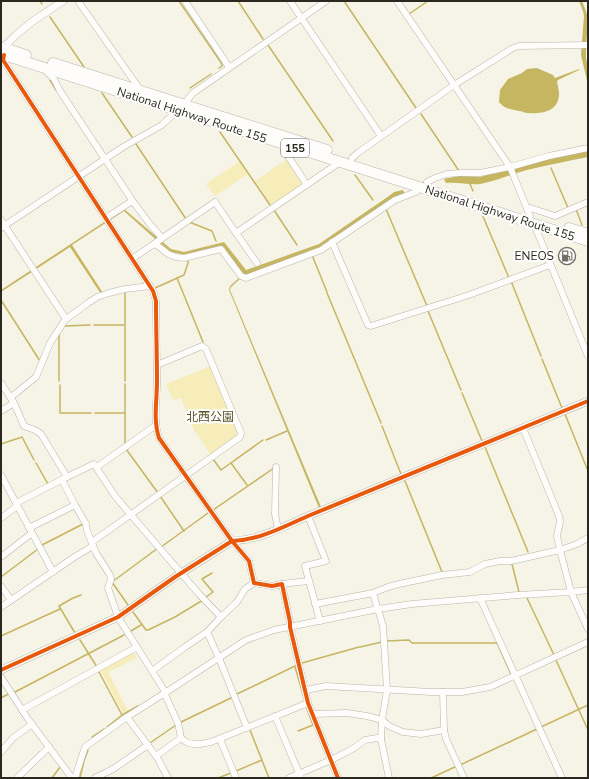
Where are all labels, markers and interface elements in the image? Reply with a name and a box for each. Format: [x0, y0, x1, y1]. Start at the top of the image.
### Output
street label: National Highway Route 155 [115, 83, 269, 147]
road number: 155 [281, 139, 309, 157]
street label: National Highway Route 155 [423, 181, 577, 245]
fuel station icon: ENEOS [557, 246, 577, 266]
place label: ENEOS [515, 248, 554, 264]
park label: 北西公園 [186, 409, 234, 425]

